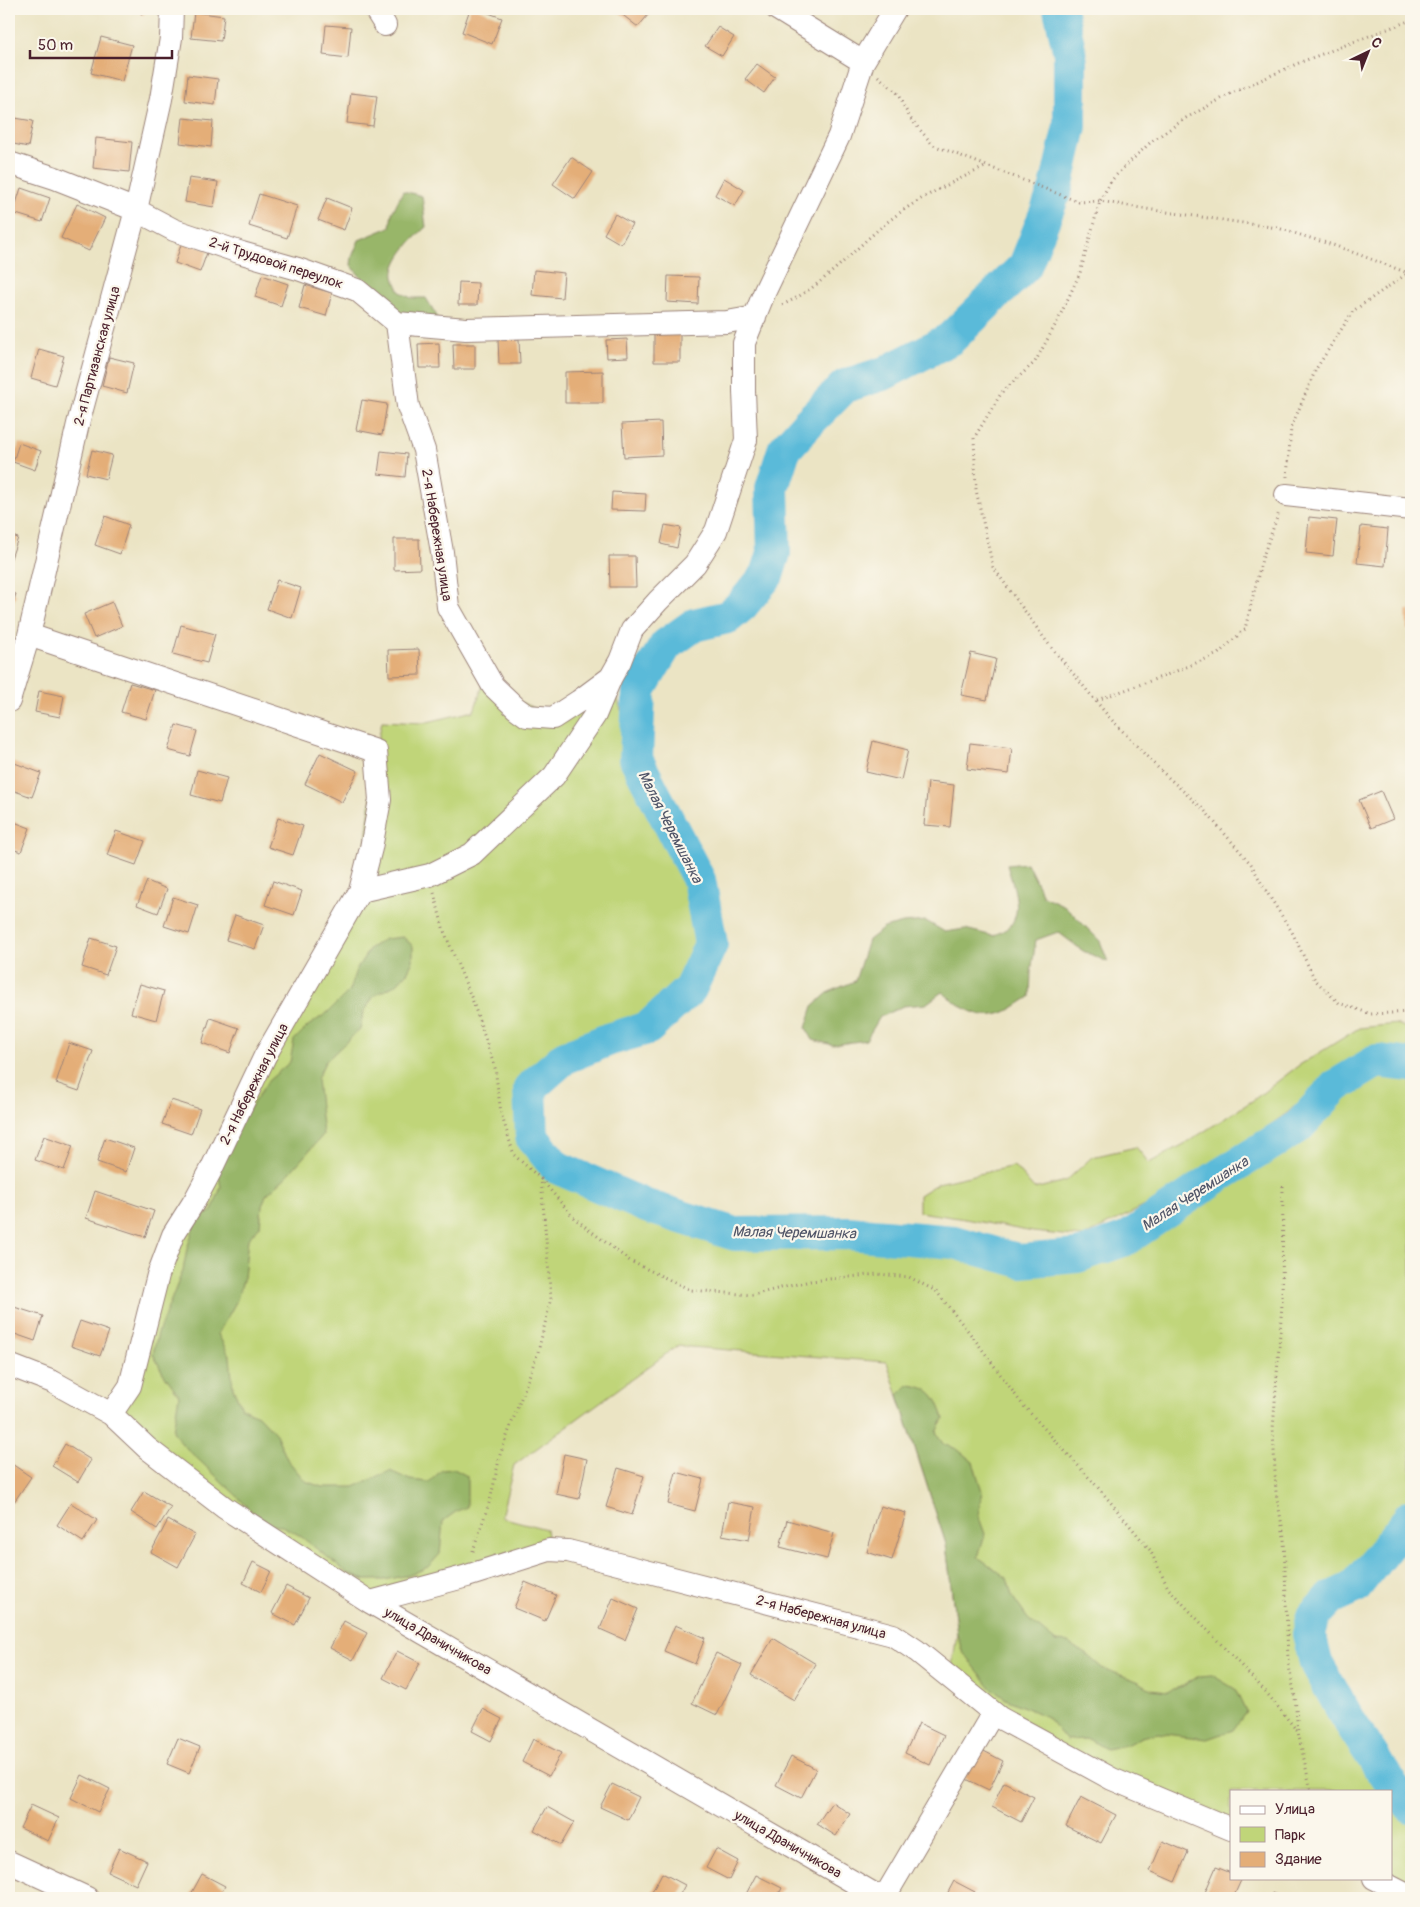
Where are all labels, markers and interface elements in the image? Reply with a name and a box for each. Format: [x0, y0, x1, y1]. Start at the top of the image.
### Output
scale bar [30, 28, 172, 60]
north arrow [1342, 28, 1392, 78]
text: С [1368, 34, 1386, 52]
text: 50 m [38, 36, 73, 55]
street label: 2-й Трудовой переулок [207, 233, 345, 293]
street label: 2-я Партизанская улица [70, 284, 124, 428]
street label: 2-я Набережная улица [418, 468, 456, 602]
water label: Малая Черемшанка [634, 768, 707, 887]
street label: 2-я Набережная улица [216, 1021, 292, 1147]
water label: Малая Черемшанка [1138, 1152, 1253, 1236]
water label: Малая Черемшанка [732, 1222, 857, 1244]
street label: 2-я Набережная улица [754, 1591, 888, 1643]
street label: улица Драничникова [380, 1603, 495, 1679]
legend [1230, 1790, 1392, 1880]
text: Улица [1275, 1800, 1315, 1819]
street label: улица Драничникова [730, 1806, 845, 1882]
text: Парк [1275, 1826, 1306, 1845]
text: Здание [1275, 1850, 1322, 1869]

